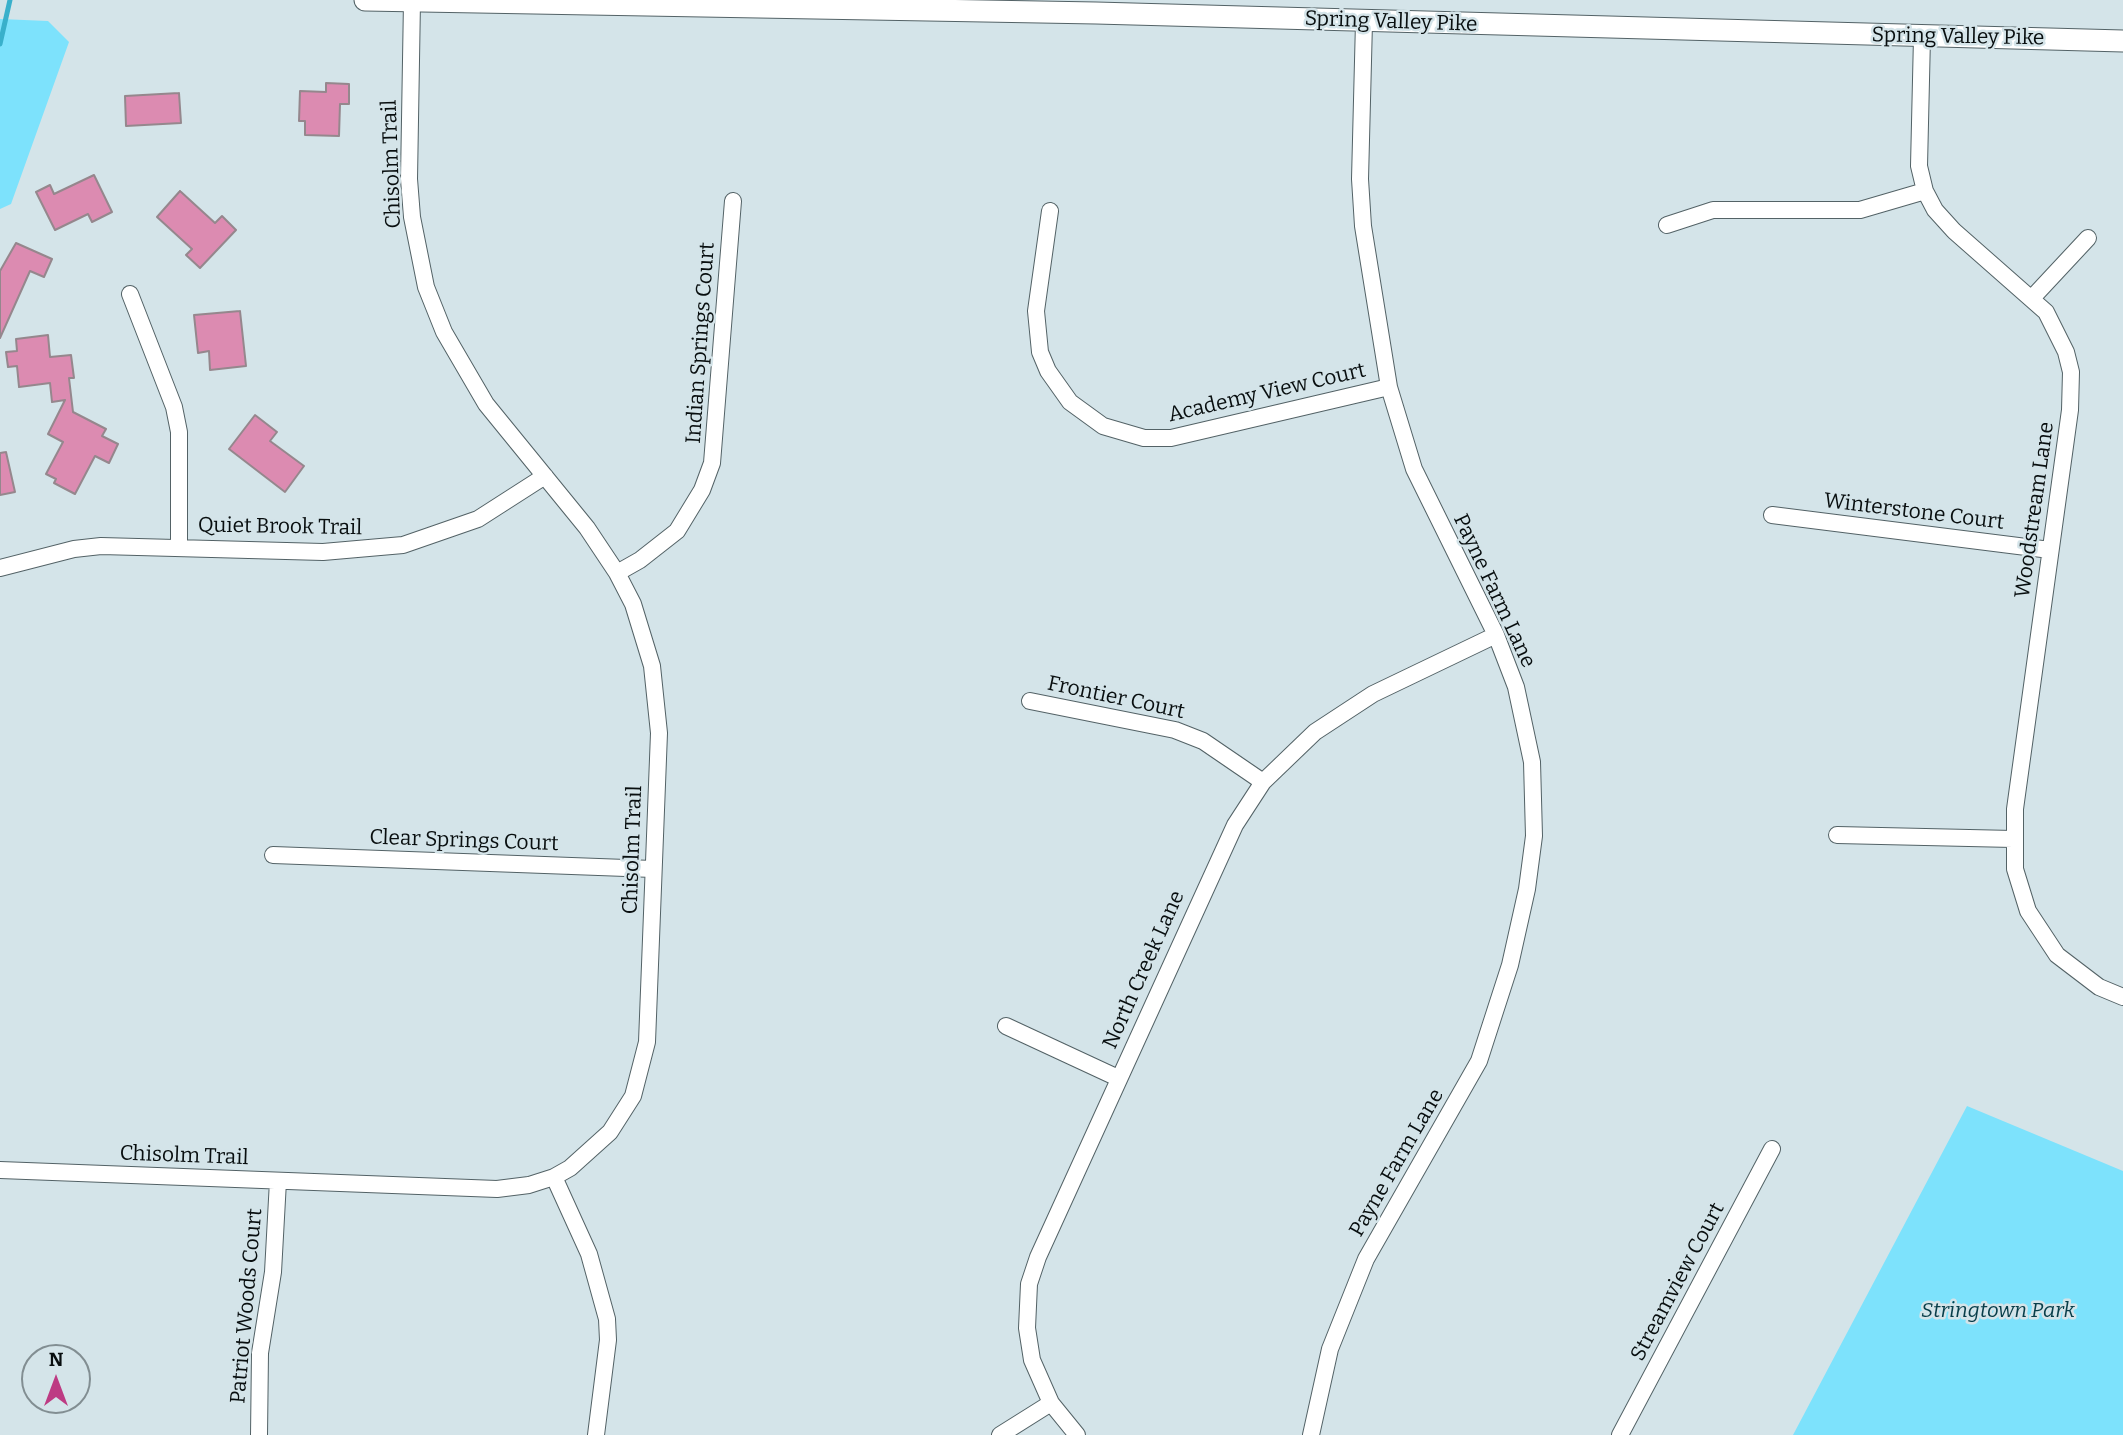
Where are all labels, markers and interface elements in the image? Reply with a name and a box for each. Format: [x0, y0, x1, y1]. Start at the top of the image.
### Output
street label: Spring Valley Pike [1304, 6, 1478, 38]
street label: Spring Valley Pike [1871, 23, 2045, 51]
street label: Chisolm Trail [377, 99, 407, 229]
street label: Indian Springs Court [681, 241, 721, 445]
street label: Academy View Court [1166, 358, 1368, 428]
street label: Woodstream Lane [2010, 420, 2060, 600]
street label: Winterstone Court [1822, 488, 2006, 536]
street label: Payne Farm Lane [1447, 510, 1541, 672]
street label: Quiet Brook Trail [198, 513, 362, 541]
street label: Frontier Court [1045, 671, 1187, 725]
street label: Chisolm Trail [618, 785, 648, 915]
street label: Clear Springs Court [369, 825, 559, 857]
street label: North Creek Lane [1098, 887, 1190, 1053]
street label: Payne Farm Lane [1345, 1085, 1449, 1241]
street label: Chisolm Trail [119, 1141, 249, 1171]
street label: Streamview Court [1626, 1199, 1730, 1365]
street label: Patriot Woods Court [226, 1207, 268, 1405]
park label: Stringtown Park [1921, 1298, 2075, 1324]
north arrow [21, 1344, 91, 1414]
text: N [49, 1348, 63, 1371]

